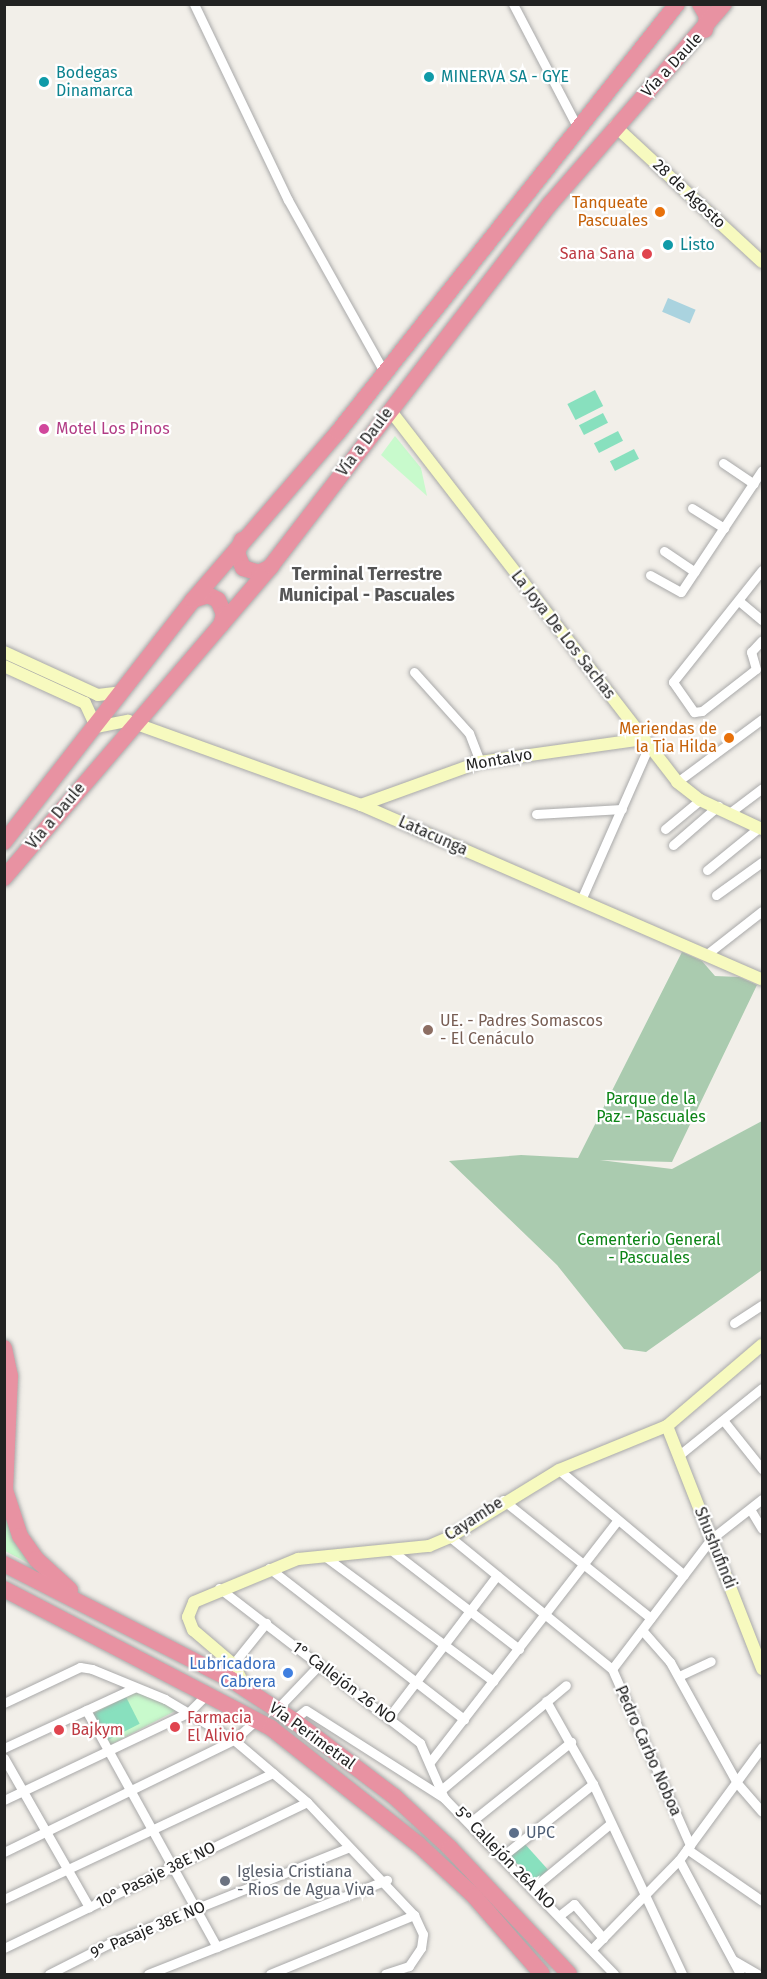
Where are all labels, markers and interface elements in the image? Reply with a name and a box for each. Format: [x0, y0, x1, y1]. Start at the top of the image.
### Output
street label: Vía a Daule [637, 29, 707, 101]
place label: Bodegas Dinamarca [56, 63, 133, 101]
place label: MINERVA SA - GYE [441, 67, 569, 87]
marker: MINERVA SA - GYE [422, 70, 436, 84]
marker: Bodegas Dinamarca [37, 75, 51, 89]
street label: 28 de Agosto [649, 155, 729, 233]
place label: Tanqueate Pascuales [572, 193, 648, 231]
marker: Tanqueate Pascuales [653, 205, 667, 219]
place label: Listo [680, 235, 715, 255]
marker: Listo [661, 238, 675, 252]
place label: Sana Sana [560, 244, 635, 264]
marker: Sana Sana [640, 247, 654, 261]
street label: Vía a Daule [333, 404, 397, 480]
place label: Motel Los Pinos [56, 419, 170, 439]
marker: Motel Los Pinos [37, 422, 51, 436]
district label: Terminal Terrestre Municipal - Pascuales [279, 564, 455, 606]
street label: La Joya De Los Sachas [507, 567, 619, 703]
place label: Meriendas de la Tia Hilda [619, 719, 717, 757]
marker: Meriendas de la Tia Hilda [722, 731, 736, 745]
street label: Montalvo [464, 745, 534, 775]
street label: Vía a Daule [23, 779, 89, 853]
street label: Latacunga [395, 812, 471, 860]
place label: UE. - Padres Somascos - El Cenáculo [440, 1011, 603, 1049]
marker: UE. - Padres Somascos - El Cenáculo [421, 1023, 435, 1037]
park label: Parque de la Paz - Pascuales [596, 1089, 706, 1127]
park label: Cementerio General - Pascuales [577, 1230, 721, 1268]
street label: Cayambe [441, 1493, 507, 1545]
street label: Shushufindi [690, 1504, 740, 1592]
street label: 1° Callejón 26 NO [288, 1638, 400, 1728]
place label: Lubricadora Cabrera [189, 1654, 276, 1692]
marker: Lubricadora Cabrera [281, 1666, 295, 1680]
street label: Pedro Carbo Noboa [611, 1683, 685, 1819]
street label: Vía Perimetral [265, 1698, 359, 1774]
place label: Farmacia El Alivio [187, 1708, 252, 1746]
place label: Bajkym [71, 1720, 124, 1740]
marker: Farmacia El Alivio [168, 1720, 182, 1734]
marker: Bajkym [52, 1723, 66, 1737]
street label: 5° Callejón 26A NO [451, 1803, 559, 1913]
place label: UPC [526, 1823, 555, 1843]
marker: UPC [507, 1826, 521, 1840]
street label: 10° Pasaje 38E NO [93, 1838, 219, 1912]
place label: Iglesia Cristiana - Rios de Agua Viva [237, 1862, 375, 1900]
marker: Iglesia Cristiana - Rios de Agua Viva [218, 1874, 232, 1888]
street label: 9° Pasaje 38E NO [88, 1897, 208, 1963]

